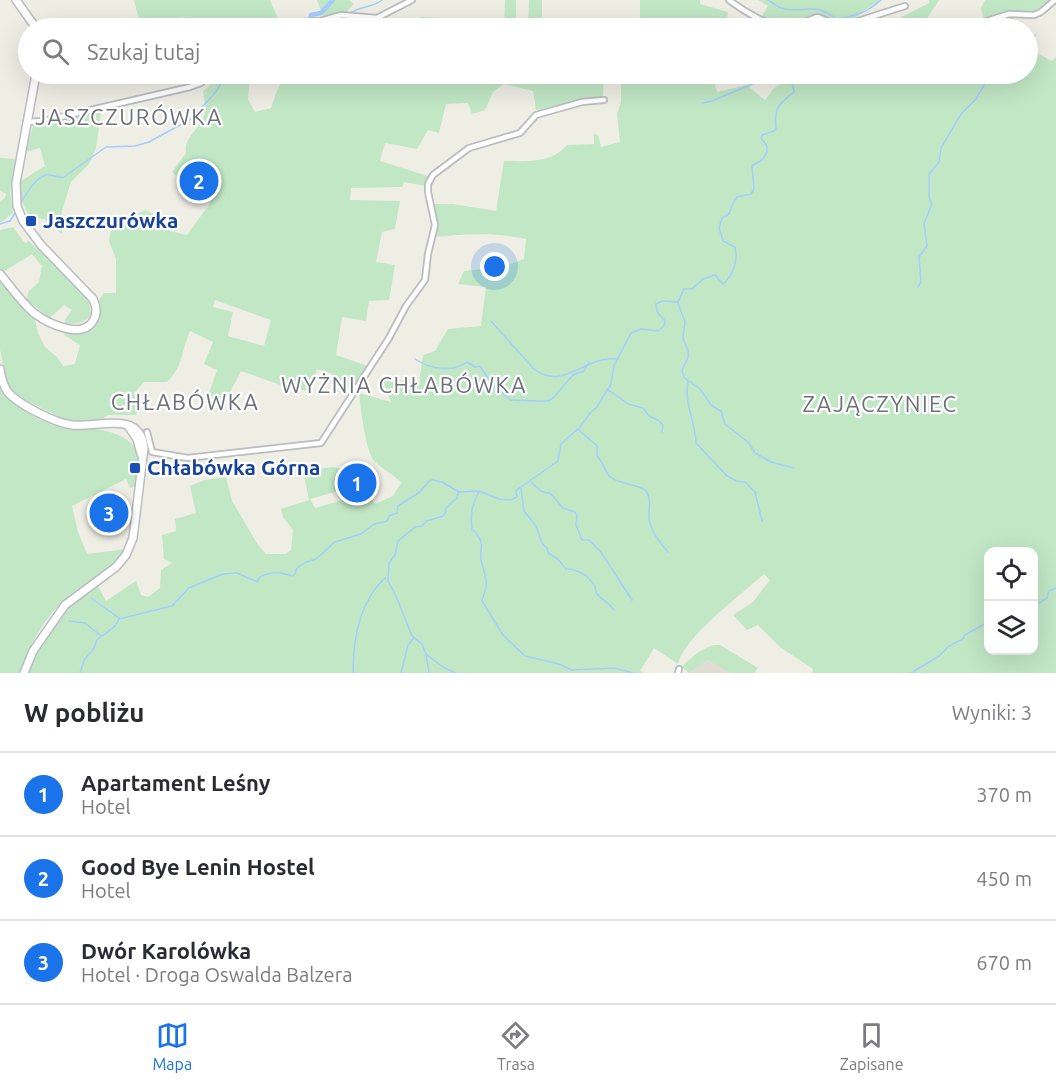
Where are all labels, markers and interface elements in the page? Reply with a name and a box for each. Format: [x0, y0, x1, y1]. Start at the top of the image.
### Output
search box [18, 18, 1038, 84]
icon: search [39, 35, 72, 68]
text: Szukaj tutaj [87, 39, 200, 64]
district label: JASZCZURÓWKA [35, 103, 223, 129]
pin: 2 [180, 158, 218, 204]
place label: Jaszczurówka [43, 208, 178, 232]
marker: Jaszczurówka [24, 214, 38, 228]
your location [480, 252, 509, 281]
district label: WYŻNIA CHŁABÓWKA [281, 371, 527, 397]
district label: CHŁABÓWKA [111, 388, 259, 414]
district label: ZAJĄCZYNIEC [802, 391, 958, 416]
place label: Chłabówka Górna [147, 455, 320, 479]
pin: 1 [338, 460, 376, 506]
marker: Chłabówka Górna [128, 461, 142, 475]
pin: 3 [90, 490, 128, 536]
map controls [984, 547, 1038, 655]
button: locate [984, 547, 1038, 601]
button: layers [984, 601, 1038, 655]
text: W pobliżu [24, 698, 145, 727]
text: Wyniki: 3 [952, 701, 1032, 724]
text: Apartament Leśny [81, 770, 270, 795]
text: 1 [38, 783, 49, 806]
text: 370 m [976, 783, 1032, 806]
text: Hotel [81, 795, 131, 818]
text: Good Bye Lenin Hostel [81, 854, 315, 879]
text: 2 [38, 867, 49, 890]
text: 450 m [976, 867, 1032, 890]
text: Hotel [81, 879, 131, 902]
text: Dwór Karolówka [81, 938, 251, 963]
text: 3 [38, 951, 49, 974]
text: 670 m [976, 951, 1032, 974]
text: Hotel · Droga Oswalda Balzera [81, 963, 353, 986]
tab: Mapa [152, 1019, 192, 1073]
tab: Trasa [497, 1019, 535, 1073]
tab: Zapisane [840, 1019, 904, 1073]

